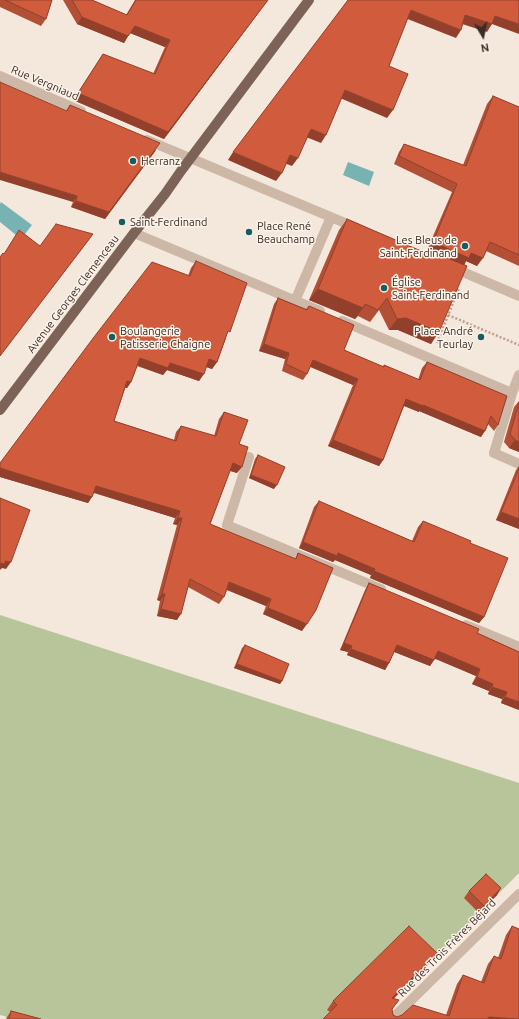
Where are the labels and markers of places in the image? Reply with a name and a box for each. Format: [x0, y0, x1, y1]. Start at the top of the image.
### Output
place label: Herranz [141, 154, 180, 168]
marker: Herranz [128, 156, 138, 166]
place label: Saint-Ferdinand [130, 215, 207, 229]
marker: Saint-Ferdinand [117, 217, 127, 227]
place label: Place René Beauchamp [257, 219, 315, 245]
marker: Place René Beauchamp [244, 227, 254, 237]
place label: Les Bleus de Saint-Ferdinand [380, 233, 457, 259]
marker: Les Bleus de Saint-Ferdinand [460, 241, 470, 251]
place label: Église Saint-Ferdinand [392, 275, 469, 301]
marker: Église Saint-Ferdinand [379, 283, 389, 293]
place label: Boulangerie Patisserie Chaigne [120, 324, 210, 350]
place label: Place André Teurlay [414, 324, 473, 350]
marker: Boulangerie Patisserie Chaigne [107, 332, 117, 342]
marker: Place André Teurlay [476, 332, 486, 342]

